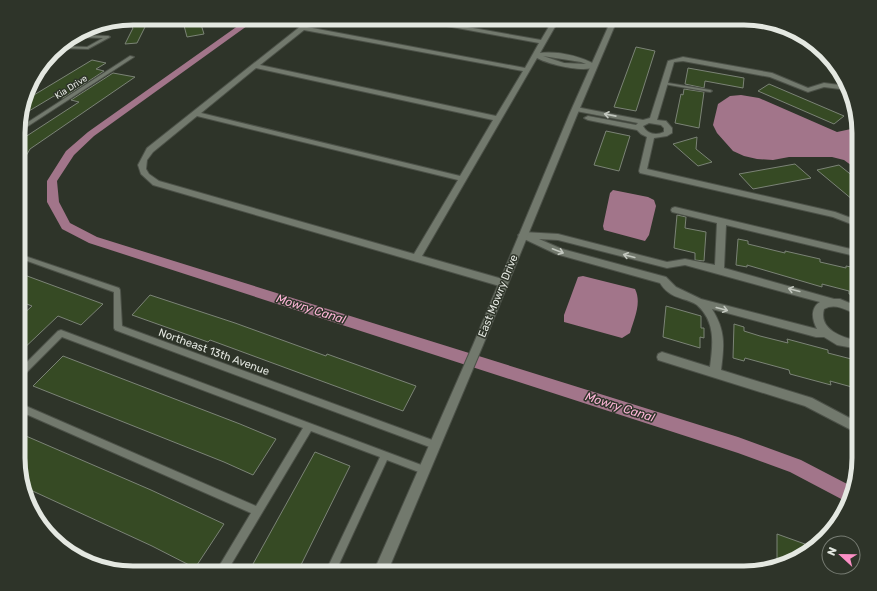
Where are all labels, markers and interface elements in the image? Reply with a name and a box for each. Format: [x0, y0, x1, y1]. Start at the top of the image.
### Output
street label: Kia Drive [53, 73, 89, 101]
one-way arrow [603, 111, 616, 119]
one-way arrow [552, 247, 564, 255]
one-way arrow [623, 251, 636, 259]
street label: East Mowry Drive [475, 253, 521, 339]
one-way arrow [788, 286, 801, 293]
water label: Mowry Canal [275, 291, 348, 327]
one-way arrow [716, 305, 729, 313]
street label: Northeast 13th Avenue [157, 326, 271, 378]
water label: Mowry Canal [584, 389, 657, 425]
north arrow [821, 535, 861, 575]
text: N [825, 545, 840, 558]

